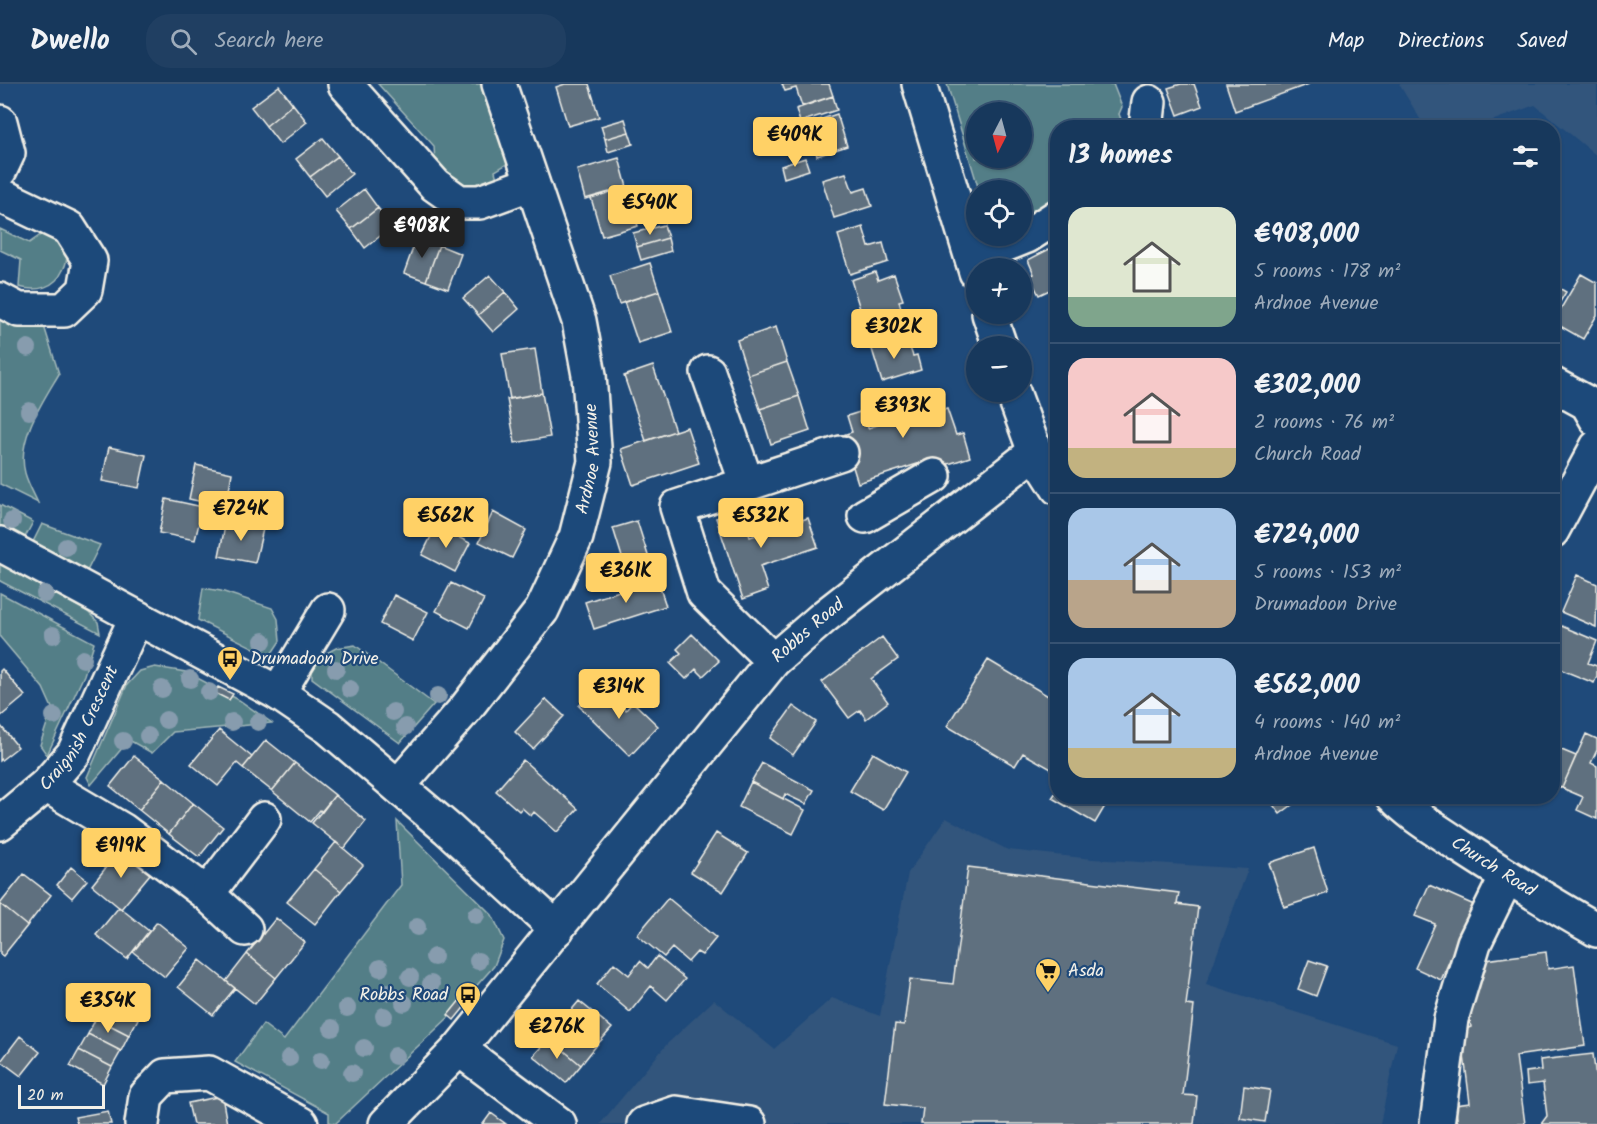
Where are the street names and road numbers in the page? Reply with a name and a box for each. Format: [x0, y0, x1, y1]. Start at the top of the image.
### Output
street label: Ardnoe Avenue [568, 403, 610, 517]
street label: Robbs Road [765, 591, 852, 671]
street label: Craignish Crescent [32, 660, 127, 798]
street label: Church Road [1445, 829, 1542, 906]

